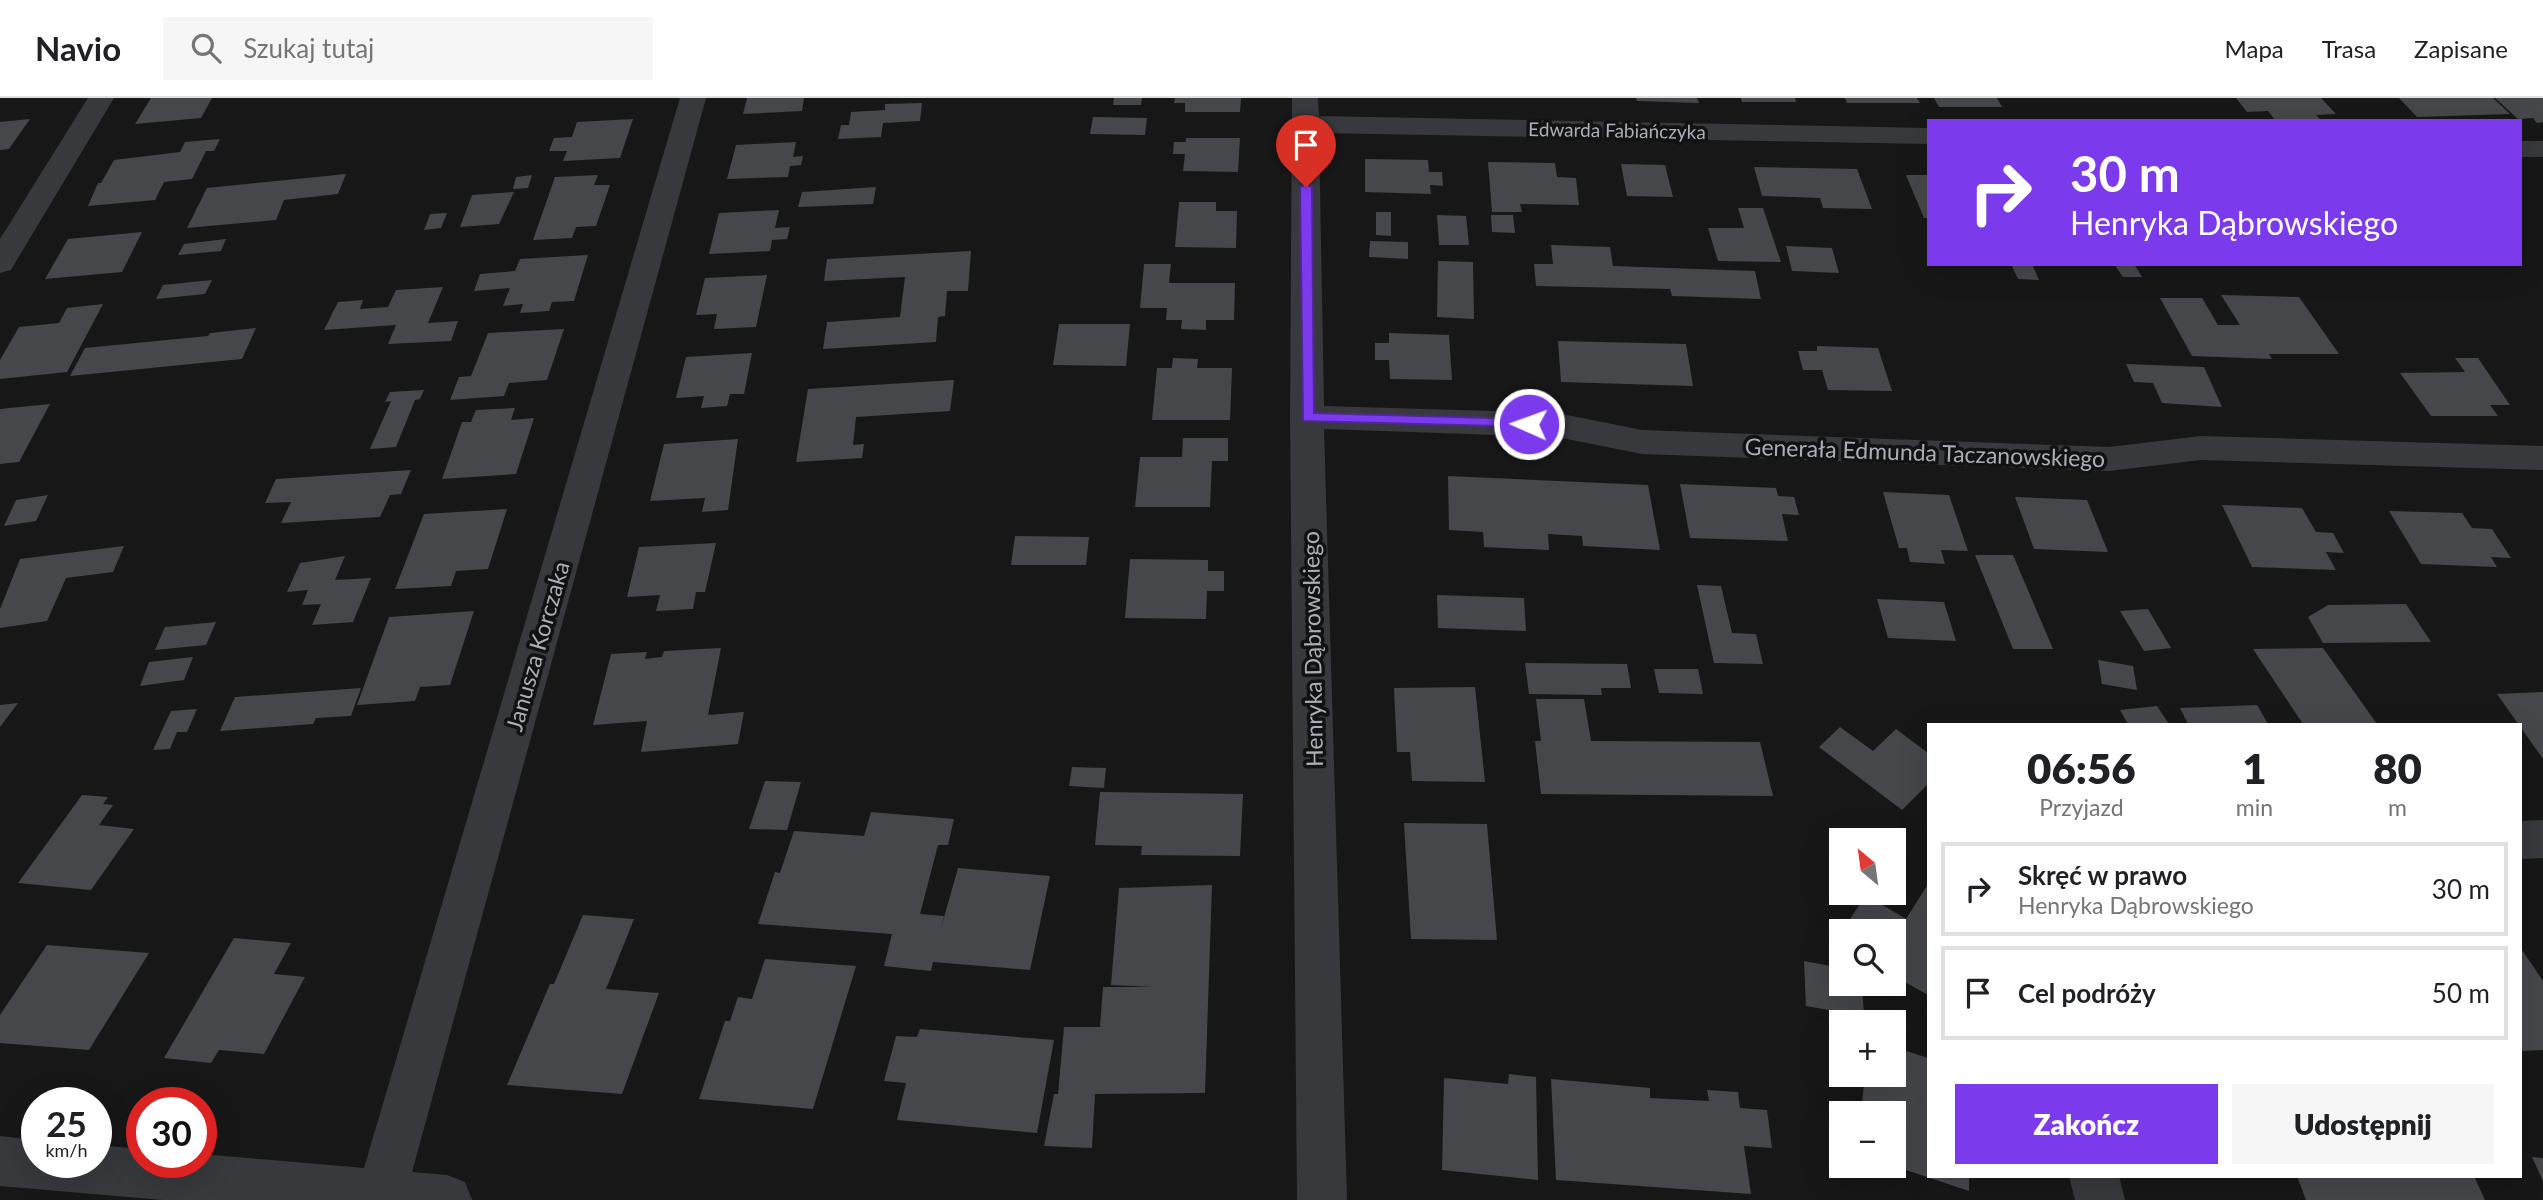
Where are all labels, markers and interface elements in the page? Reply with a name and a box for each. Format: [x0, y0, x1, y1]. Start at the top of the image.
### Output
search box [163, 17, 653, 80]
text: Navio [35, 28, 121, 68]
icon: search [187, 29, 225, 67]
text: Szukaj tutaj [243, 32, 374, 64]
text: Mapa [2225, 34, 2284, 63]
text: Trasa [2322, 34, 2376, 63]
text: Zapisane [2414, 34, 2508, 63]
pin [1276, 115, 1336, 187]
street label: Edwarda Fabiańczyka [1528, 117, 1706, 143]
icon: arrive [1287, 126, 1325, 164]
text: 30 m [2070, 144, 2180, 202]
icon: right [1955, 147, 2046, 238]
text: Henryka Dąbrowskiego [2070, 203, 2398, 242]
position arrow [1492, 387, 1566, 461]
street label: Generała Edmunda Taczanowskiego [1744, 432, 2106, 472]
street label: Henryka Dąbrowskiego [1296, 531, 1328, 767]
street label: Janusza Korczaka [499, 558, 575, 734]
text: 06:56 [2027, 743, 2136, 793]
text: 1 [2242, 743, 2267, 793]
text: 80 [2373, 743, 2422, 793]
text: Przyjazd [2039, 793, 2124, 821]
text: min [2236, 793, 2273, 821]
text: m [2388, 793, 2407, 821]
north arrow [1829, 828, 1906, 905]
map controls [1829, 828, 1906, 1178]
text: Skręć w prawo [2018, 859, 2187, 891]
icon: right [1959, 870, 1997, 908]
text: 30 m [2432, 873, 2490, 905]
text: Henryka Dąbrowskiego [2018, 891, 2254, 919]
button: search [1829, 919, 1906, 996]
icon: arrive [1959, 974, 1997, 1012]
text: Cel podróży [2018, 977, 2156, 1009]
text: 50 m [2432, 977, 2490, 1009]
button: + [1829, 1010, 1906, 1087]
button: Zakończ [1955, 1084, 2218, 1164]
button: Udostępnij [2232, 1084, 2494, 1164]
speed limit sign: 30 [126, 1087, 217, 1178]
button: − [1829, 1101, 1906, 1178]
text: 25 [46, 1102, 87, 1144]
text: km/h [45, 1139, 88, 1161]

